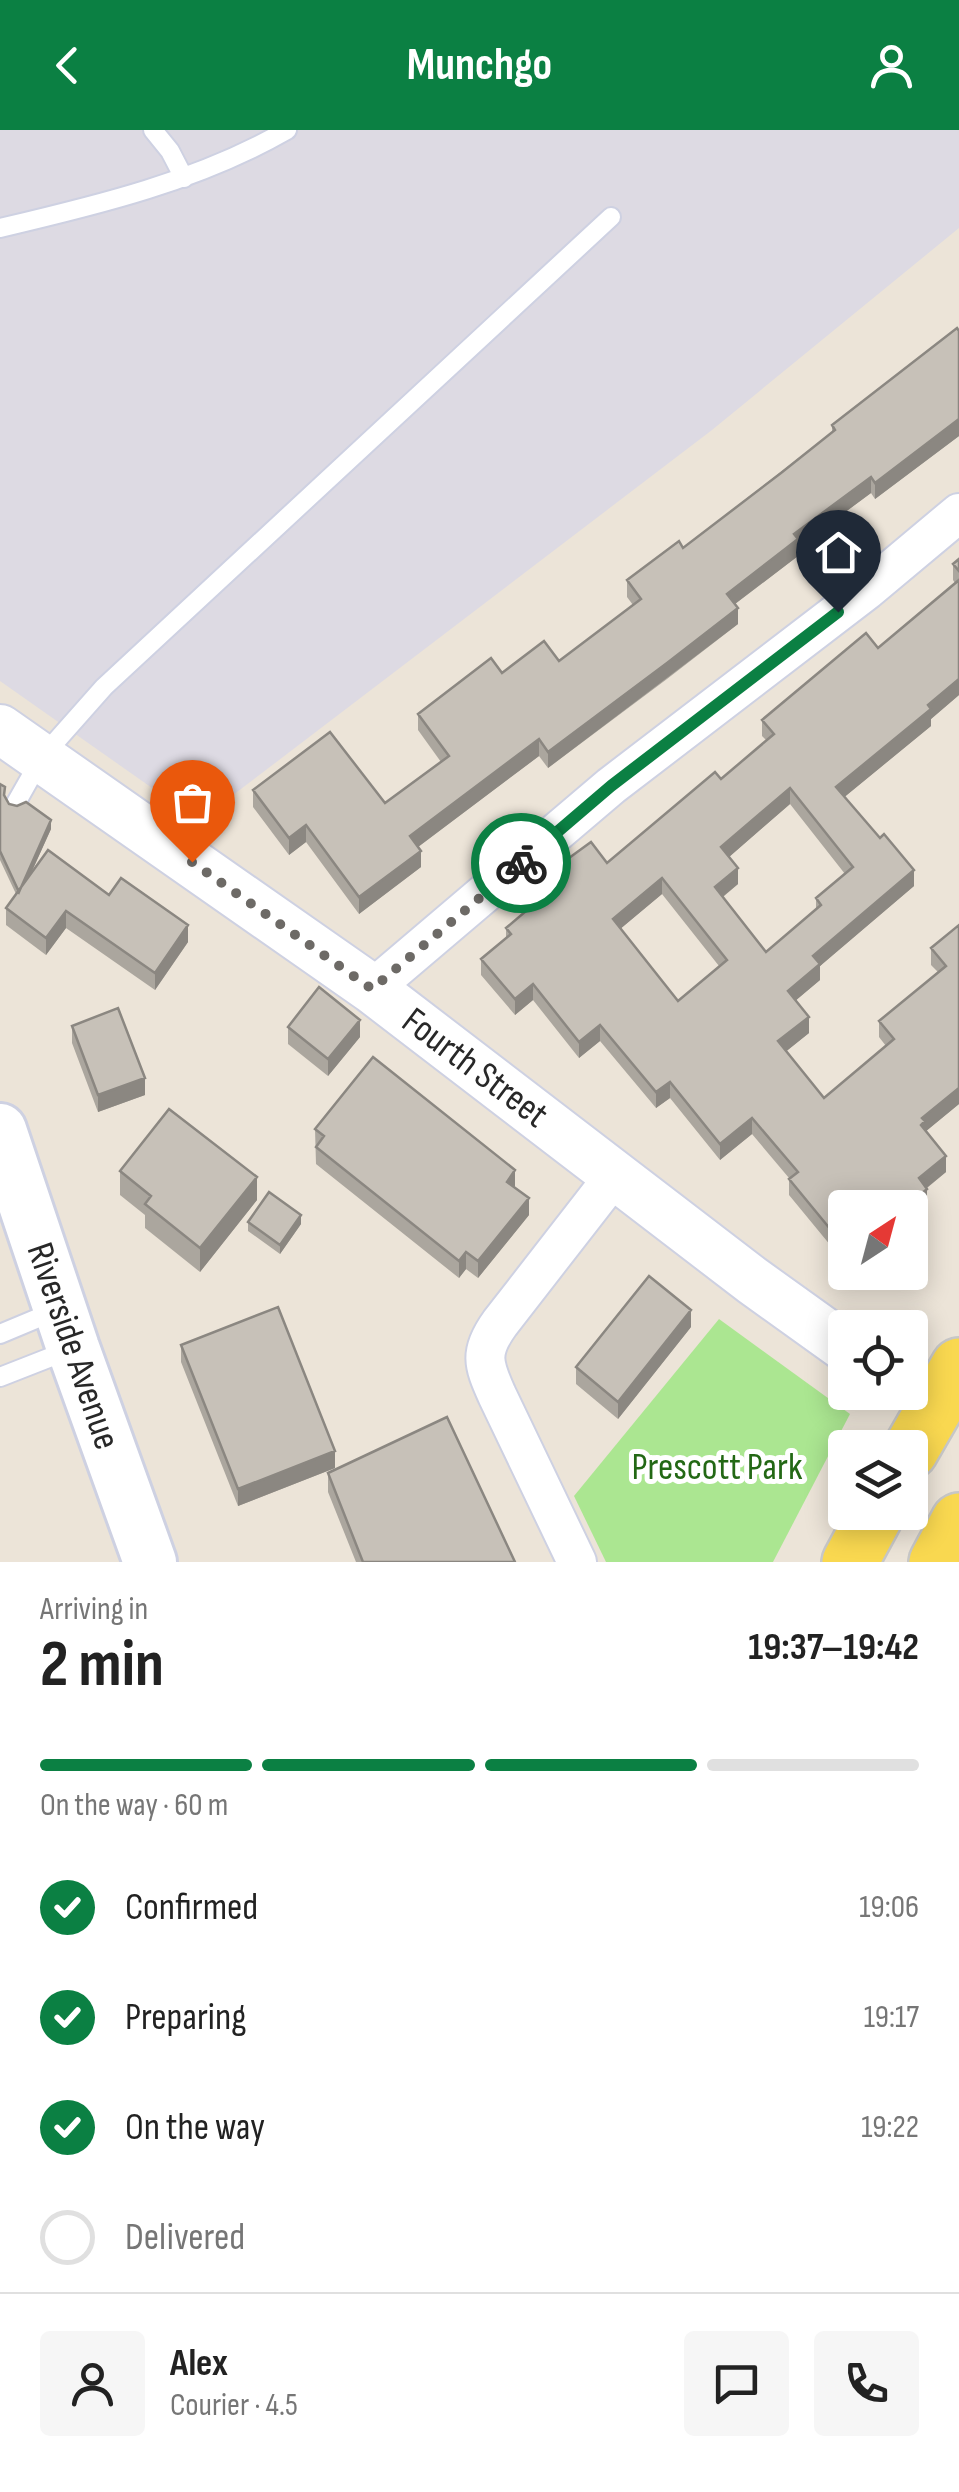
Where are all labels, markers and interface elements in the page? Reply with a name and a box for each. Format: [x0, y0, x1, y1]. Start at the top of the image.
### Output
icon: back [40, 38, 95, 93]
text: Munchgo [407, 38, 552, 93]
icon: person [864, 38, 919, 93]
pin [796, 510, 881, 613]
icon: home [811, 525, 866, 580]
pin [150, 760, 235, 863]
icon: bag [165, 775, 220, 830]
courier [471, 813, 571, 913]
icon: bike [494, 836, 549, 891]
street label: Fourth Street [393, 999, 557, 1137]
north arrow [828, 1190, 928, 1290]
map controls [828, 1190, 928, 1530]
street label: Riverside Avenue [17, 1237, 129, 1455]
button: locate [828, 1310, 928, 1410]
button: layers [828, 1430, 928, 1530]
park label: Prescott Park [632, 1445, 803, 1490]
text: Arriving in [40, 1590, 148, 1629]
text: 19:37–19:42 [748, 1625, 919, 1670]
text: 2 min [40, 1627, 164, 1705]
text: On the way · 60 m [40, 1786, 228, 1825]
icon: check [40, 1880, 95, 1935]
text: Confirmed [125, 1885, 258, 1930]
text: 19:06 [859, 1888, 919, 1927]
icon: check [40, 1990, 95, 2045]
text: Preparing [125, 1995, 246, 2040]
text: 19:17 [864, 1998, 919, 2037]
icon: check [40, 2100, 95, 2155]
text: On the way [125, 2105, 265, 2150]
text: 19:22 [861, 2108, 919, 2147]
text: Delivered [125, 2215, 245, 2260]
button: person [40, 2331, 145, 2436]
button: chat [684, 2331, 789, 2436]
button: phone [814, 2331, 919, 2436]
text: Alex [170, 2341, 228, 2386]
text: Courier · 4.5 [170, 2386, 298, 2425]

